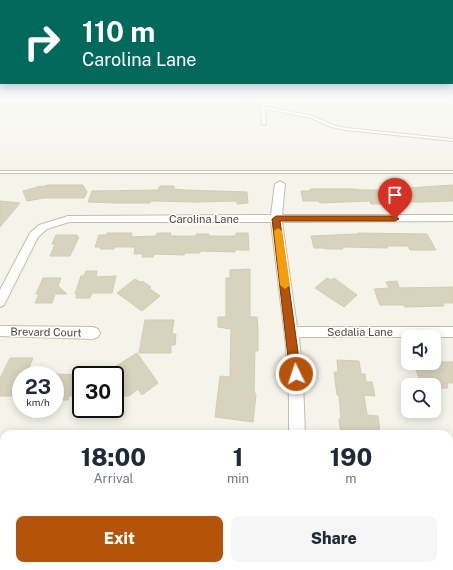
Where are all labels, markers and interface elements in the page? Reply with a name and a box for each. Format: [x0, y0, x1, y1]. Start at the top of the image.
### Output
text: 110 m [82, 15, 155, 48]
icon: right [16, 16, 68, 68]
text: Carolina Lane [82, 49, 197, 70]
pin [378, 178, 412, 219]
icon: arrive [384, 184, 406, 206]
street label: Carolina Lane [169, 213, 239, 225]
street label: Brevard Court [10, 325, 82, 339]
street label: Sedalia Lane [327, 326, 393, 338]
map controls [401, 330, 441, 418]
button: sound [401, 330, 441, 370]
position arrow [275, 353, 317, 395]
speed limit sign: 30 [72, 366, 124, 418]
text: 23 [25, 375, 51, 399]
button: search [401, 378, 441, 418]
text: km/h [26, 396, 50, 408]
text: 18:00 [81, 443, 146, 471]
text: 1 [233, 443, 243, 471]
text: 190 [330, 443, 372, 471]
text: Arrival [93, 471, 134, 486]
text: min [227, 471, 249, 486]
text: m [345, 471, 357, 486]
button: Exit [16, 516, 223, 562]
button: Share [231, 516, 437, 562]

